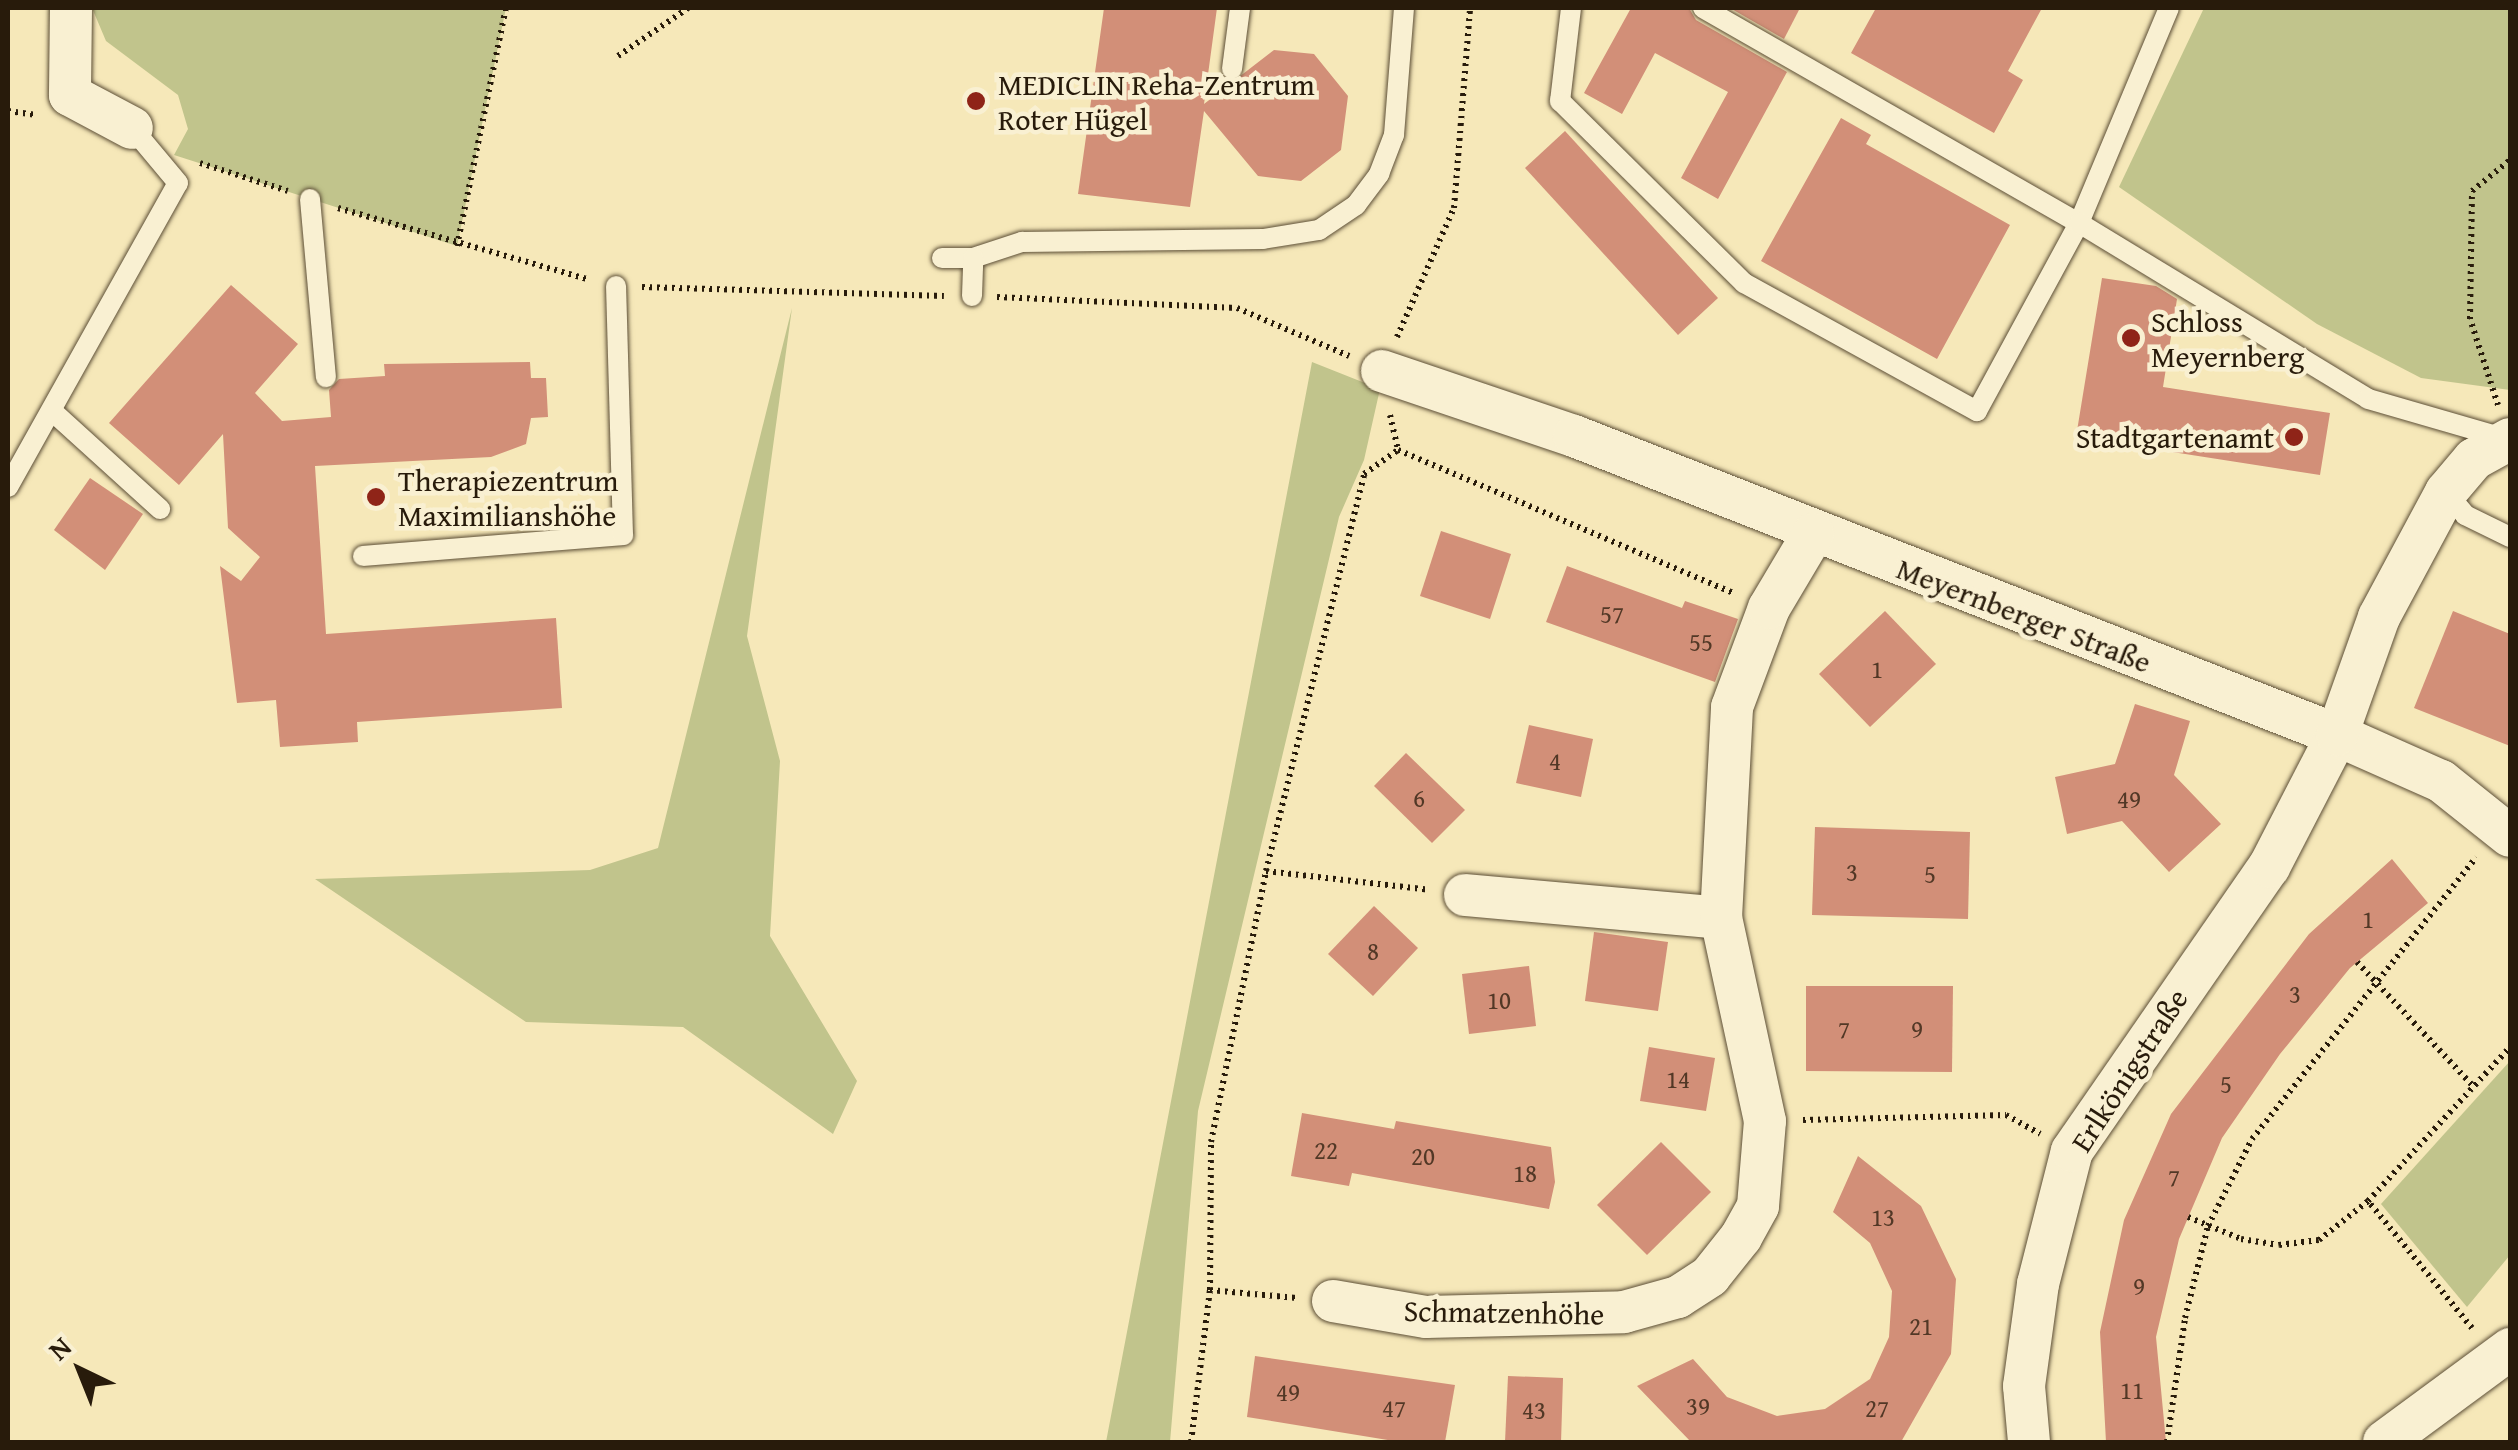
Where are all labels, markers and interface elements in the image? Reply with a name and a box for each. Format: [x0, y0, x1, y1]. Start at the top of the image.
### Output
place label: MEDICLIN Reha-Zentrum Roter Hügel [998, 66, 1315, 136]
marker: MEDICLIN Reha-Zentrum Roter Hügel [963, 88, 989, 114]
place label: Schloss Meyernberg [2151, 303, 2304, 374]
marker: Schloss Meyernberg [2120, 327, 2142, 349]
place label: Stadtgartenamt [2076, 419, 2274, 455]
marker: Stadtgartenamt [2283, 426, 2305, 448]
place label: Therapiezentrum Maximilianshöhe [398, 462, 618, 532]
marker: Therapiezentrum Maximilianshöhe [363, 484, 389, 510]
street label: Meyernberger Straße [1892, 550, 2156, 680]
house number: 57 [1600, 599, 1624, 629]
house number: 55 [1689, 627, 1713, 657]
house number: 1 [1871, 654, 1883, 684]
house number: 4 [1549, 746, 1561, 776]
house number: 6 [1413, 783, 1425, 813]
house number: 49 [2117, 784, 2141, 814]
house number: 3 [1846, 857, 1858, 887]
house number: 5 [1924, 859, 1936, 889]
house number: 1 [2362, 904, 2374, 934]
house number: 8 [1367, 936, 1379, 966]
house number: 3 [2289, 979, 2301, 1009]
street label: Erlkönigstraße [2063, 982, 2195, 1158]
house number: 10 [1487, 985, 1511, 1015]
house number: 7 [1838, 1014, 1850, 1044]
house number: 9 [1911, 1014, 1923, 1044]
house number: 14 [1666, 1064, 1690, 1094]
house number: 5 [2220, 1069, 2232, 1099]
house number: 22 [1314, 1135, 1338, 1165]
house number: 20 [1411, 1141, 1435, 1171]
house number: 18 [1513, 1158, 1537, 1188]
house number: 7 [2168, 1162, 2180, 1192]
house number: 13 [1871, 1202, 1895, 1232]
house number: 9 [2133, 1271, 2145, 1301]
street label: Schmatzenhöhe [1403, 1292, 1605, 1332]
house number: 21 [1909, 1311, 1933, 1341]
north arrow [30, 1320, 130, 1420]
text: N [38, 1326, 80, 1369]
house number: 11 [2120, 1375, 2144, 1405]
house number: 49 [1276, 1377, 1300, 1407]
house number: 39 [1686, 1391, 1710, 1421]
house number: 47 [1382, 1393, 1406, 1423]
house number: 27 [1865, 1393, 1889, 1423]
house number: 43 [1522, 1395, 1546, 1425]

